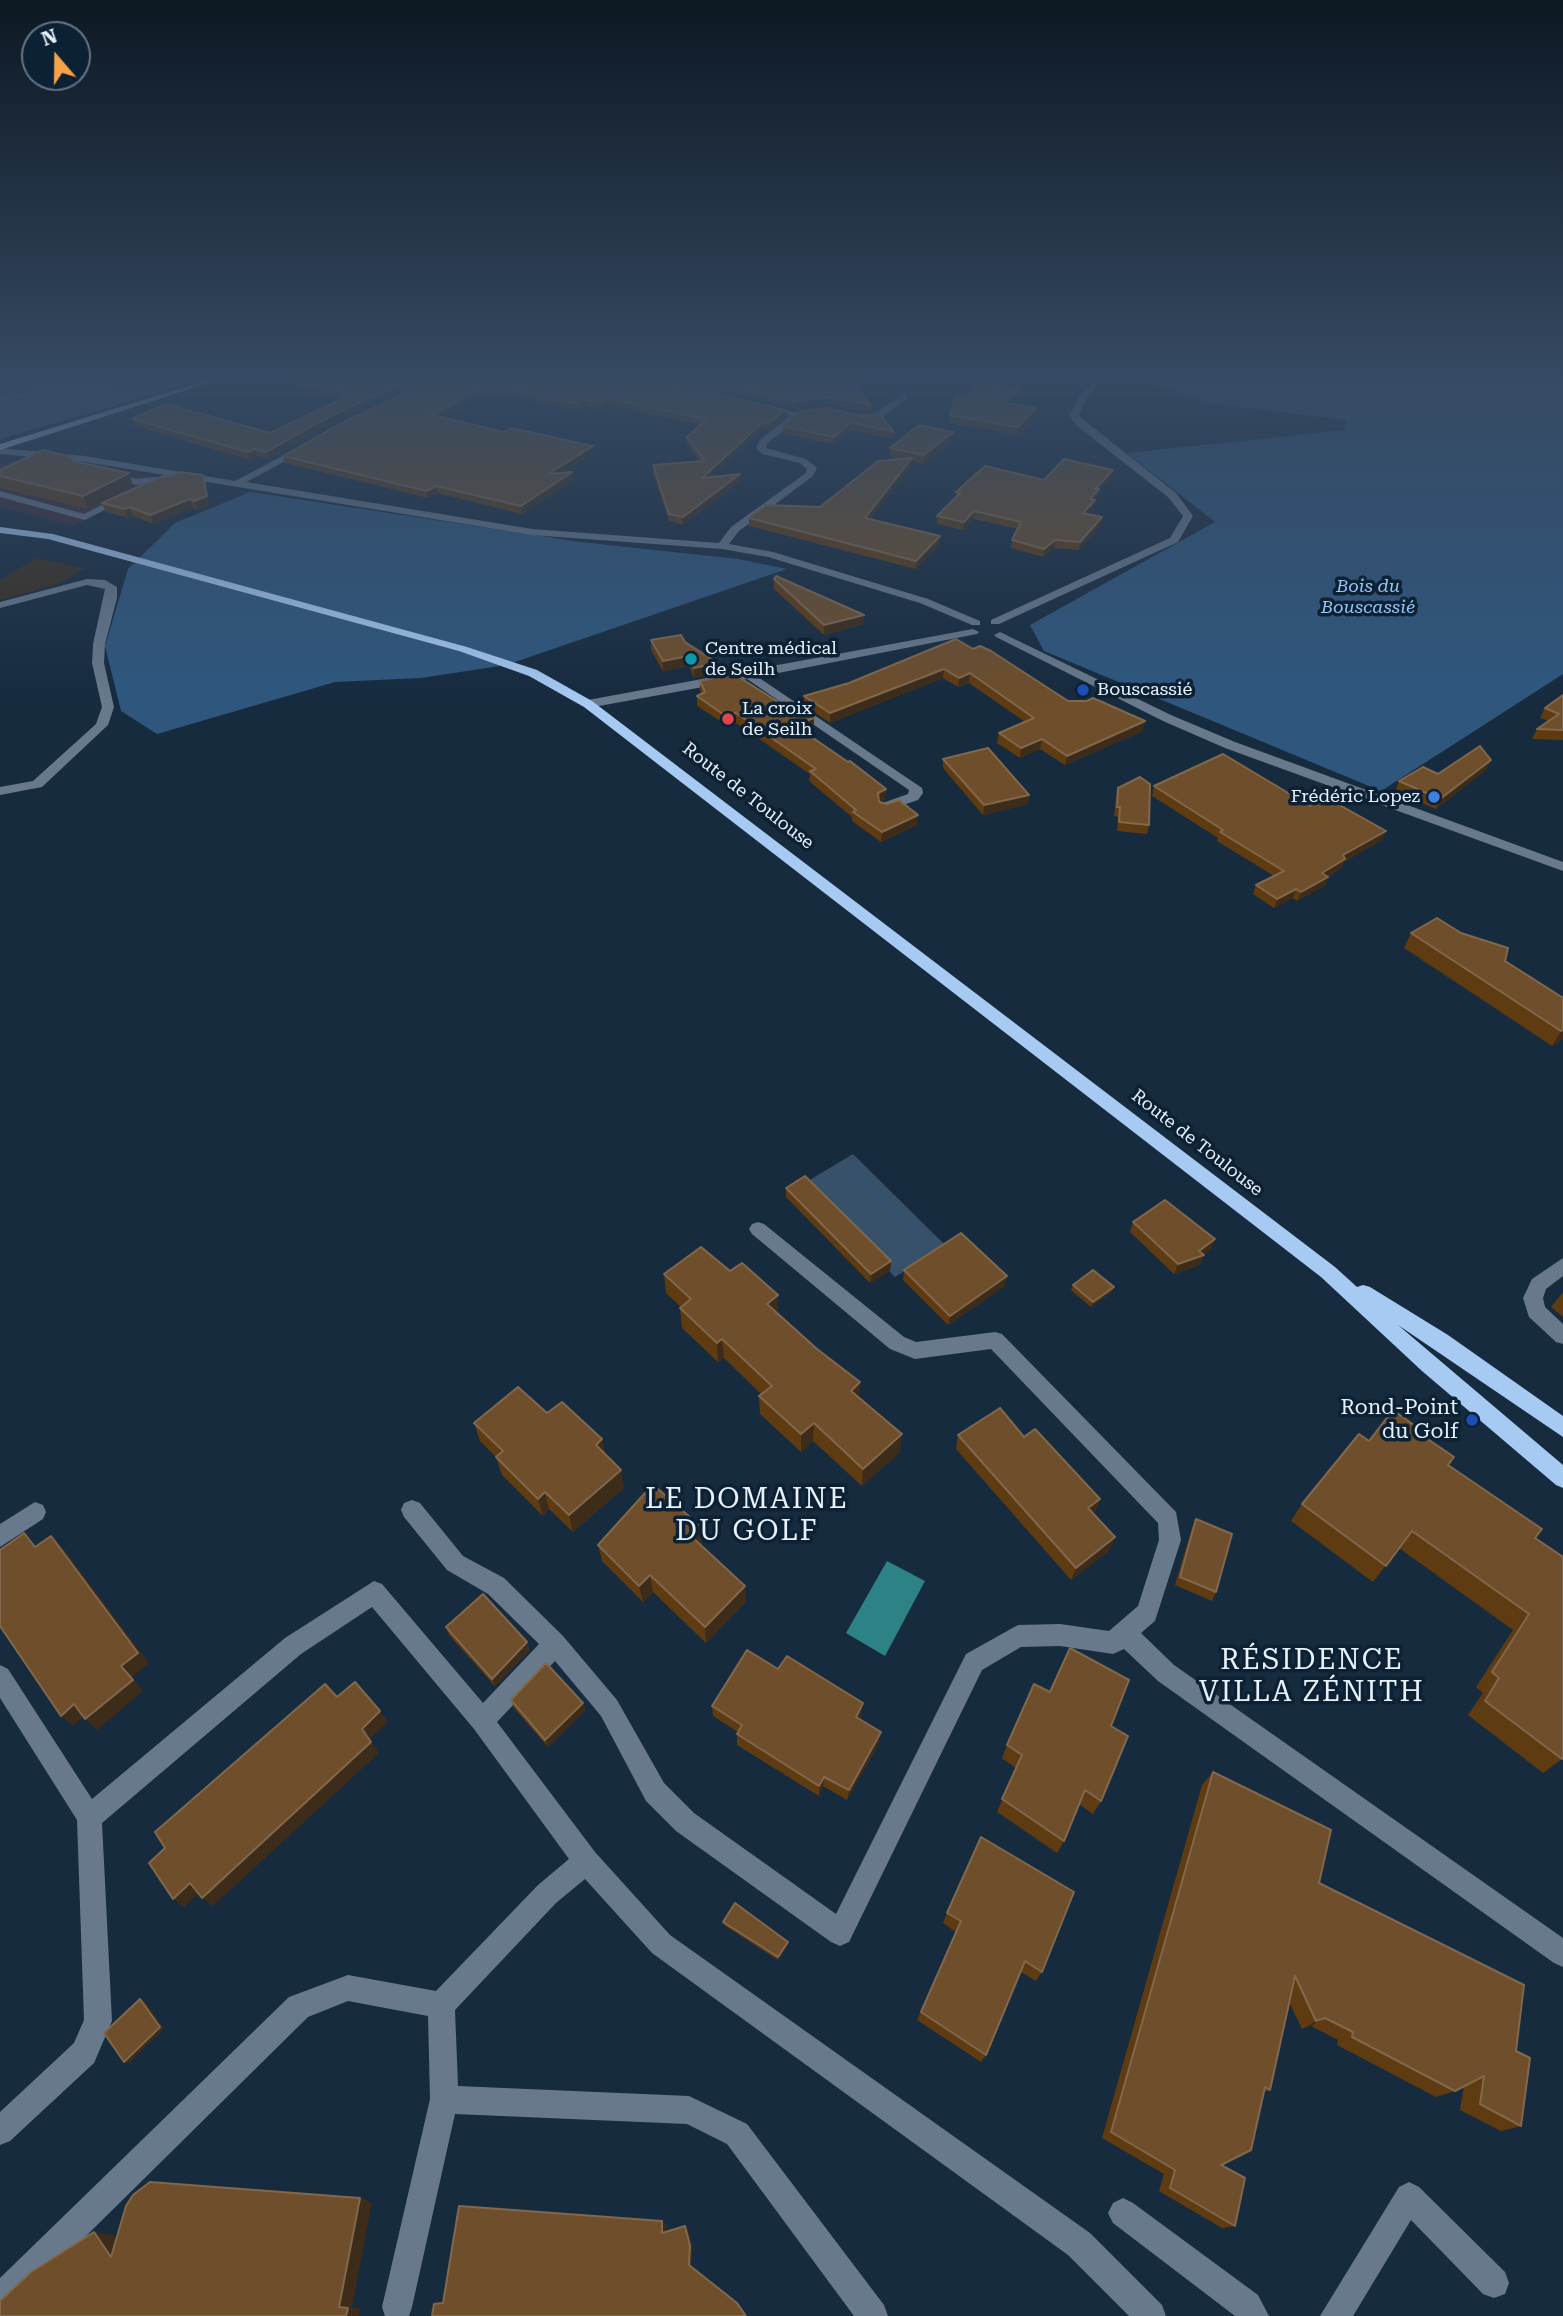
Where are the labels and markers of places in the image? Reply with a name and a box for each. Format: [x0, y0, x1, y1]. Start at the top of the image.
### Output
place label: Centre médical de Seilh [705, 638, 837, 680]
marker: Centre médical de Seilh [683, 651, 699, 667]
place label: Bouscassié [1097, 679, 1192, 701]
marker: Bouscassié [1075, 682, 1091, 698]
place label: La croix de Seilh [742, 698, 812, 740]
marker: La croix de Seilh [720, 711, 736, 727]
place label: Frédéric Lopez [1291, 786, 1420, 808]
marker: Frédéric Lopez [1426, 789, 1442, 805]
place label: Rond-Point du Golf [1341, 1395, 1458, 1445]
marker: Rond-Point du Golf [1464, 1412, 1480, 1428]

